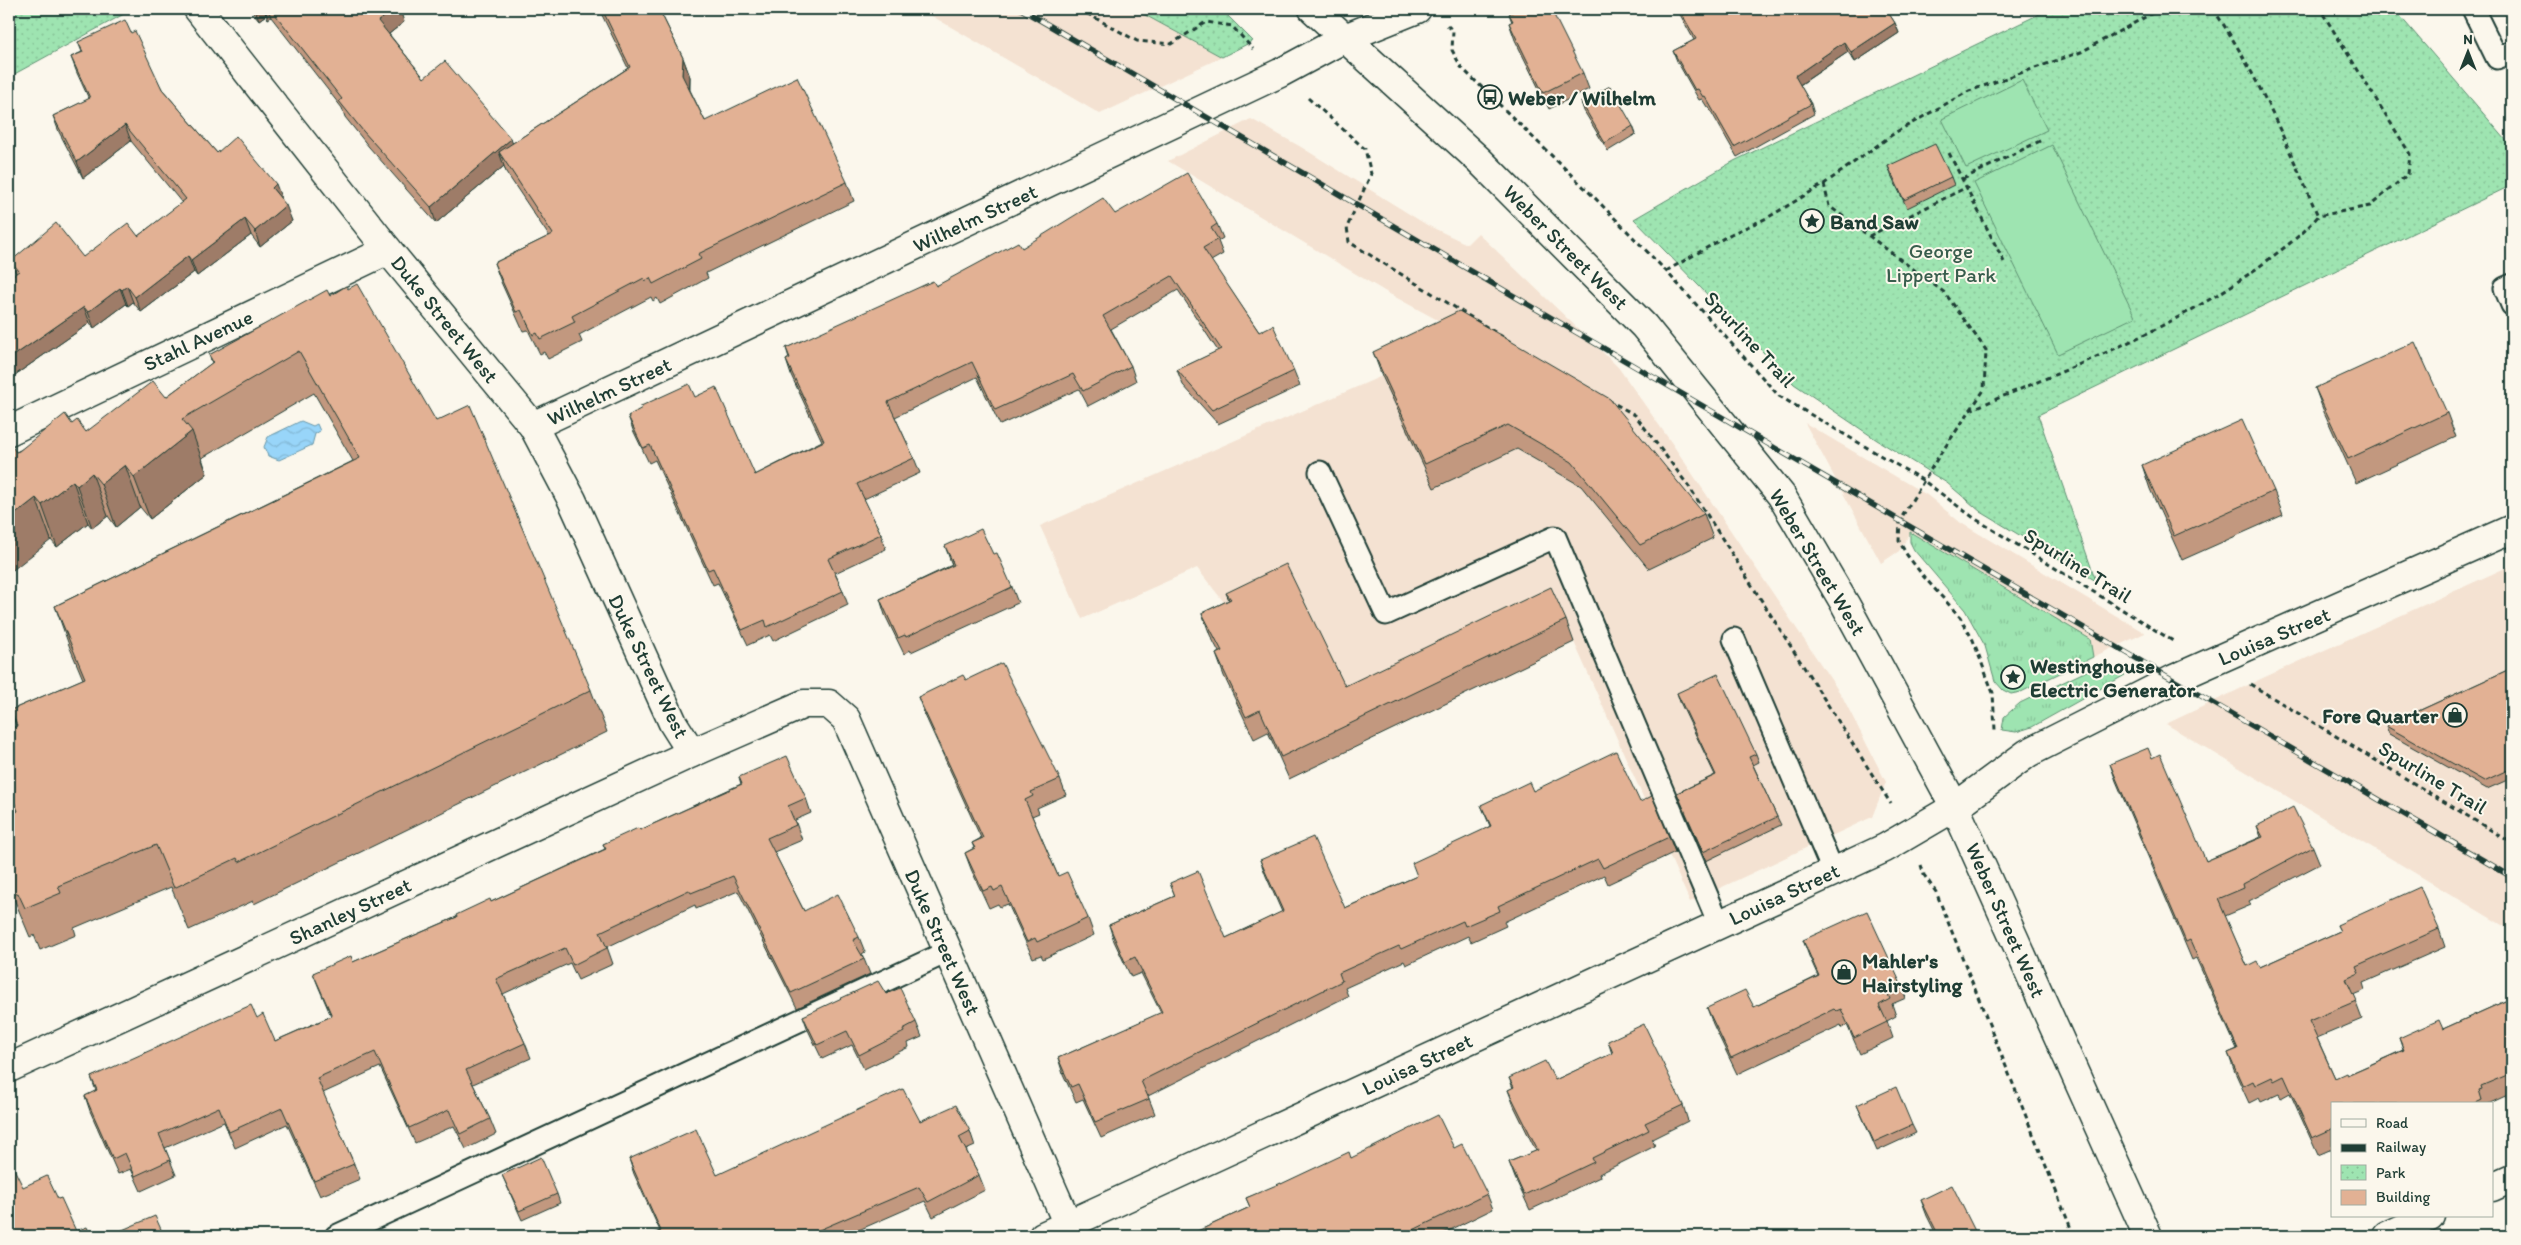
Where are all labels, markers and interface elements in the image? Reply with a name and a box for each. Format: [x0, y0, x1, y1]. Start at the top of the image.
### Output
north arrow [2444, 28, 2494, 78]
text: N [2463, 31, 2473, 48]
bus stop icon: Weber / Wilhelm [1477, 84, 1503, 110]
place label: Weber / Wilhelm [1508, 85, 1656, 110]
street label: Wilhelm Street [909, 178, 1041, 258]
street label: Weber Street West [1498, 179, 1634, 315]
place icon: Band Saw [1799, 208, 1825, 234]
place label: Band Saw [1830, 209, 1919, 234]
park label: George Lippert Park [1886, 238, 1996, 287]
street label: Duke Street West [386, 250, 504, 388]
street label: Spurline Trail [1699, 286, 1801, 392]
street label: Stahl Avenue [139, 304, 257, 376]
street label: Wilhelm Street [543, 351, 675, 431]
street label: Weber Street West [1764, 484, 1872, 640]
street label: Spurline Trail [2019, 522, 2137, 608]
street label: Duke Street West [603, 590, 695, 742]
street label: Louisa Street [2214, 601, 2334, 671]
place label: Westinghouse Electric Generator [2030, 653, 2196, 702]
place icon: Westinghouse Electric Generator [2000, 664, 2026, 690]
shop icon: Fore Quarter [2442, 702, 2468, 728]
place label: Fore Quarter [2322, 703, 2439, 728]
street label: Spurline Trail [2374, 735, 2492, 819]
street label: Weber Street West [1961, 839, 2051, 1001]
street label: Louisa Street [1725, 857, 1843, 931]
street label: Duke Street West [900, 865, 986, 1019]
street label: Shanley Street [285, 872, 415, 950]
place label: Mahler's Hairstyling [1862, 948, 1963, 998]
shop icon: Mahler's Hairstyling [1831, 959, 1857, 985]
street label: Louisa Street [1358, 1027, 1476, 1101]
legend [2331, 1102, 2494, 1218]
text: Road [2376, 1114, 2409, 1132]
text: Railway [2376, 1138, 2426, 1156]
text: Park [2376, 1164, 2406, 1182]
text: Building [2376, 1188, 2430, 1206]

